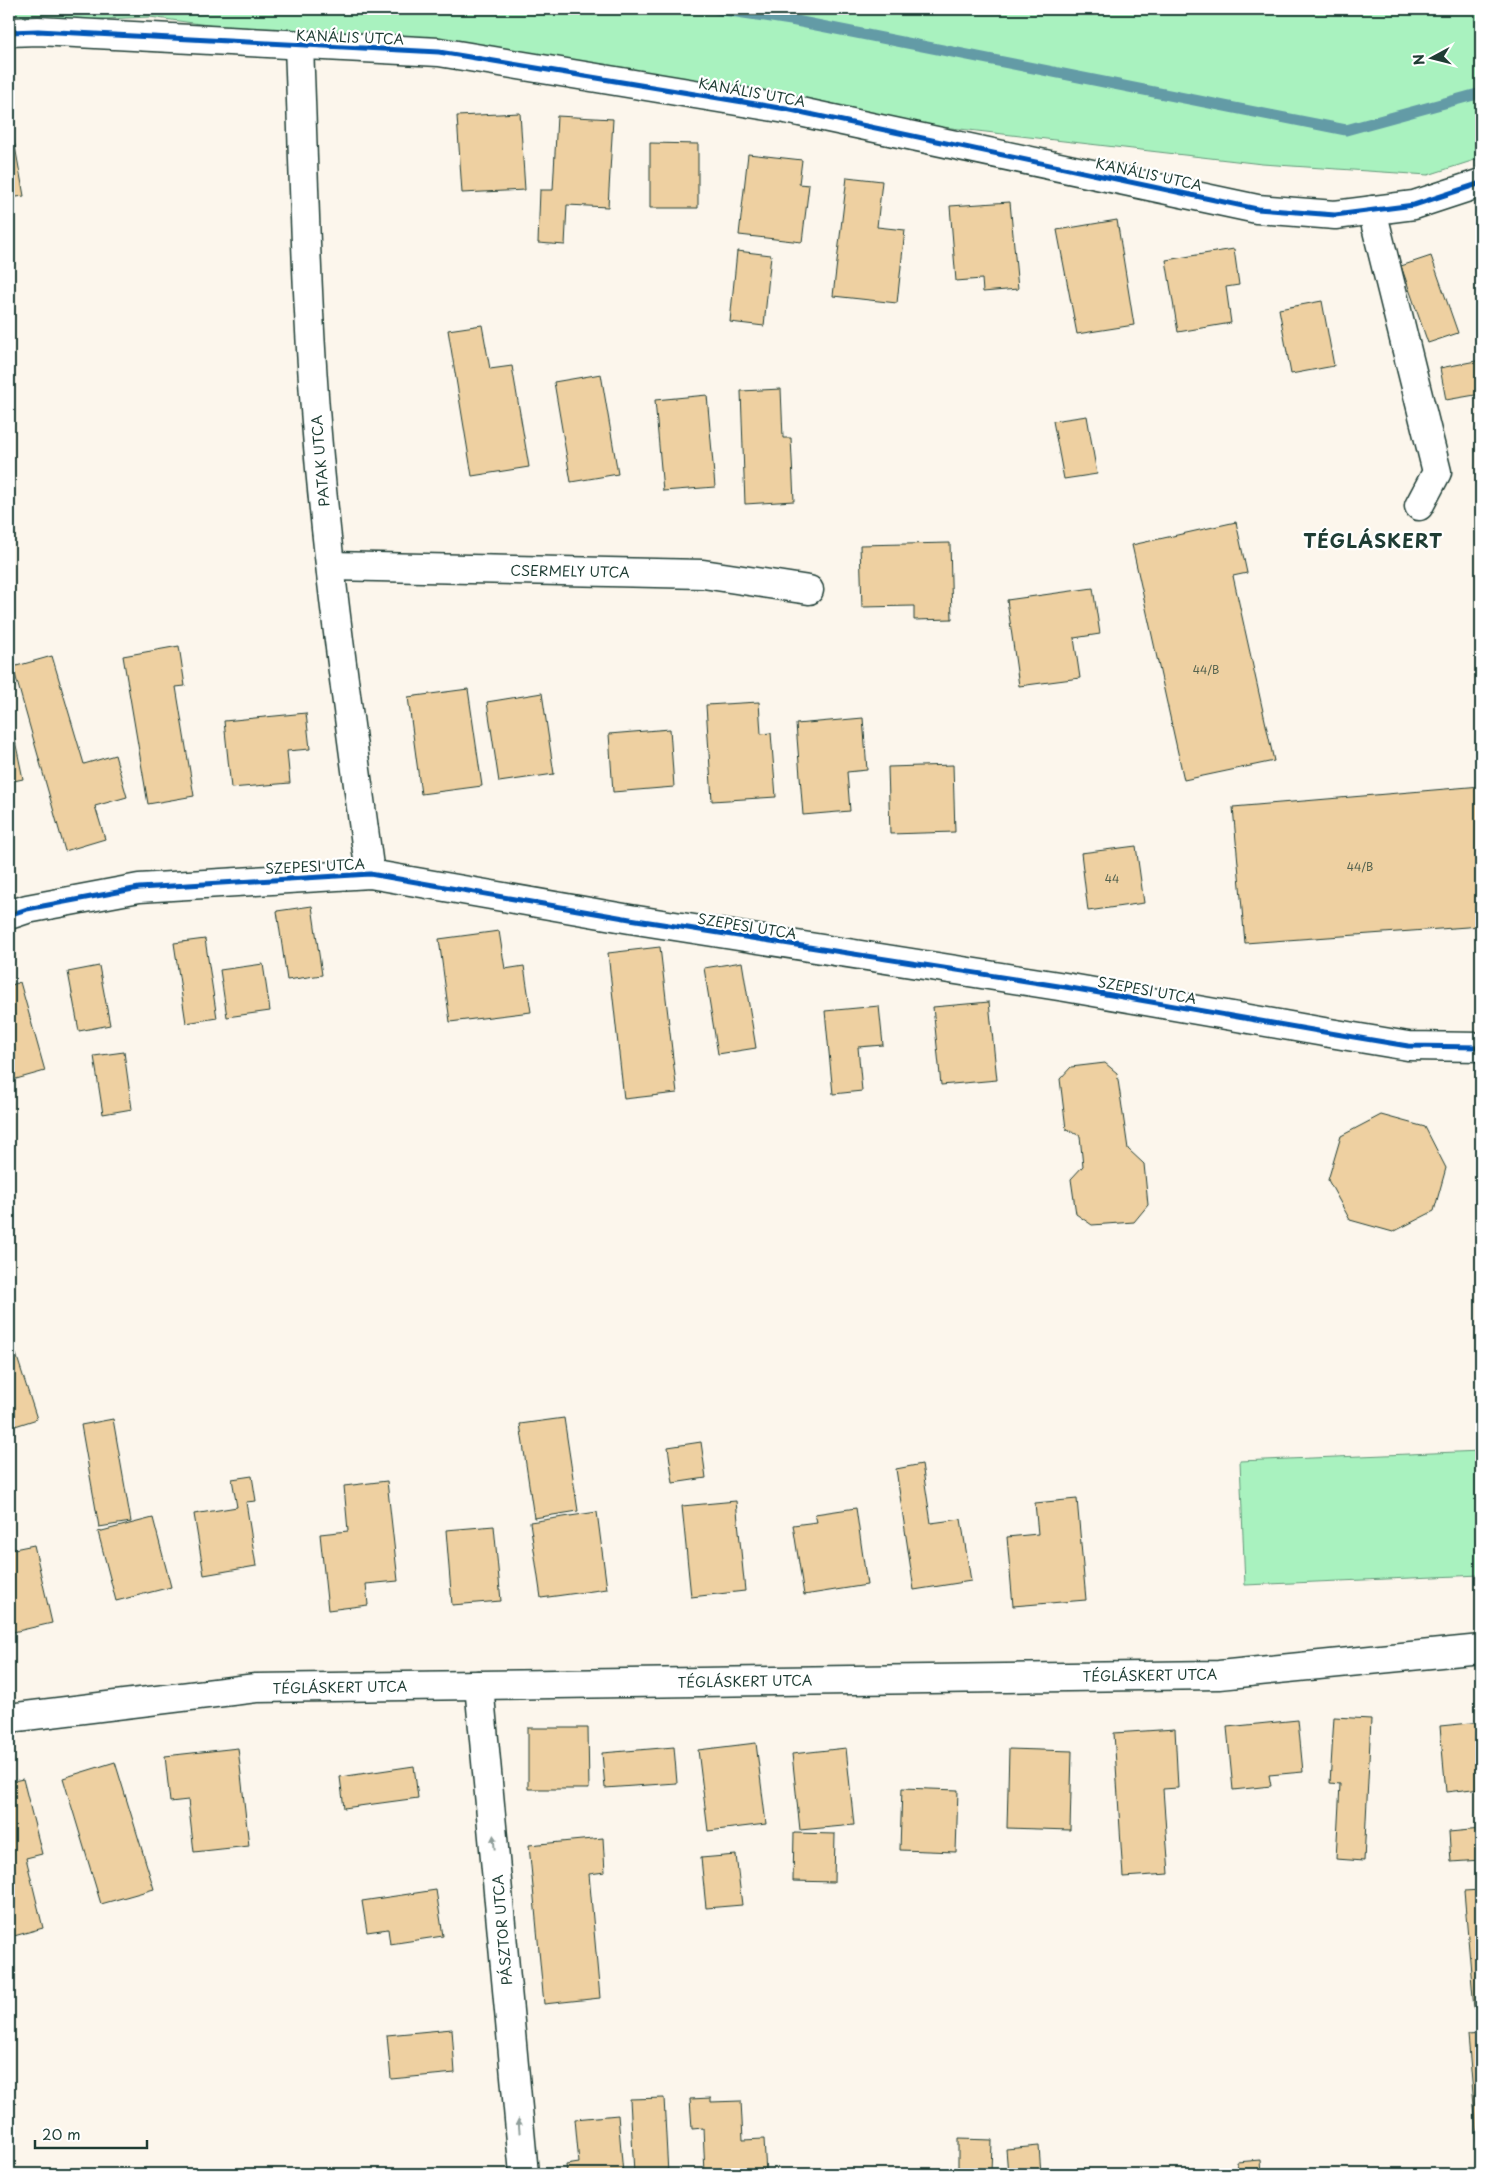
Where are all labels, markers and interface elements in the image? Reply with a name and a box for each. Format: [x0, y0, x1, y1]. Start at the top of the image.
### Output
street label: KANÁLIS UTCA [295, 25, 405, 49]
north arrow [1408, 32, 1458, 82]
text: N [1408, 53, 1430, 66]
street label: KANÁLIS UTCA [697, 72, 808, 112]
street label: KANÁLIS UTCA [1094, 152, 1205, 196]
street label: PATAK UTCA [306, 414, 334, 508]
district label: TÉGLÁSKERT [1303, 526, 1443, 554]
street label: CSERMELY UTCA [510, 559, 630, 583]
house number: 44/B [1193, 661, 1219, 678]
street label: SZEPESI UTCA [264, 853, 366, 879]
house number: 44/B [1347, 858, 1373, 875]
house number: 44 [1105, 870, 1119, 887]
street label: SZEPESI UTCA [696, 908, 798, 944]
street label: SZEPESI UTCA [1096, 971, 1198, 1009]
street label: TÉGLÁSKERT UTCA [1083, 1663, 1218, 1687]
street label: TÉGLÁSKERT UTCA [678, 1669, 813, 1693]
street label: TÉGLÁSKERT UTCA [273, 1675, 408, 1699]
one-way arrow [489, 1834, 497, 1850]
street label: PÁSZTOR UTCA [487, 1873, 517, 1986]
one-way arrow [515, 2117, 523, 2133]
scale bar [35, 2118, 148, 2150]
text: 20 m [42, 2122, 81, 2145]

